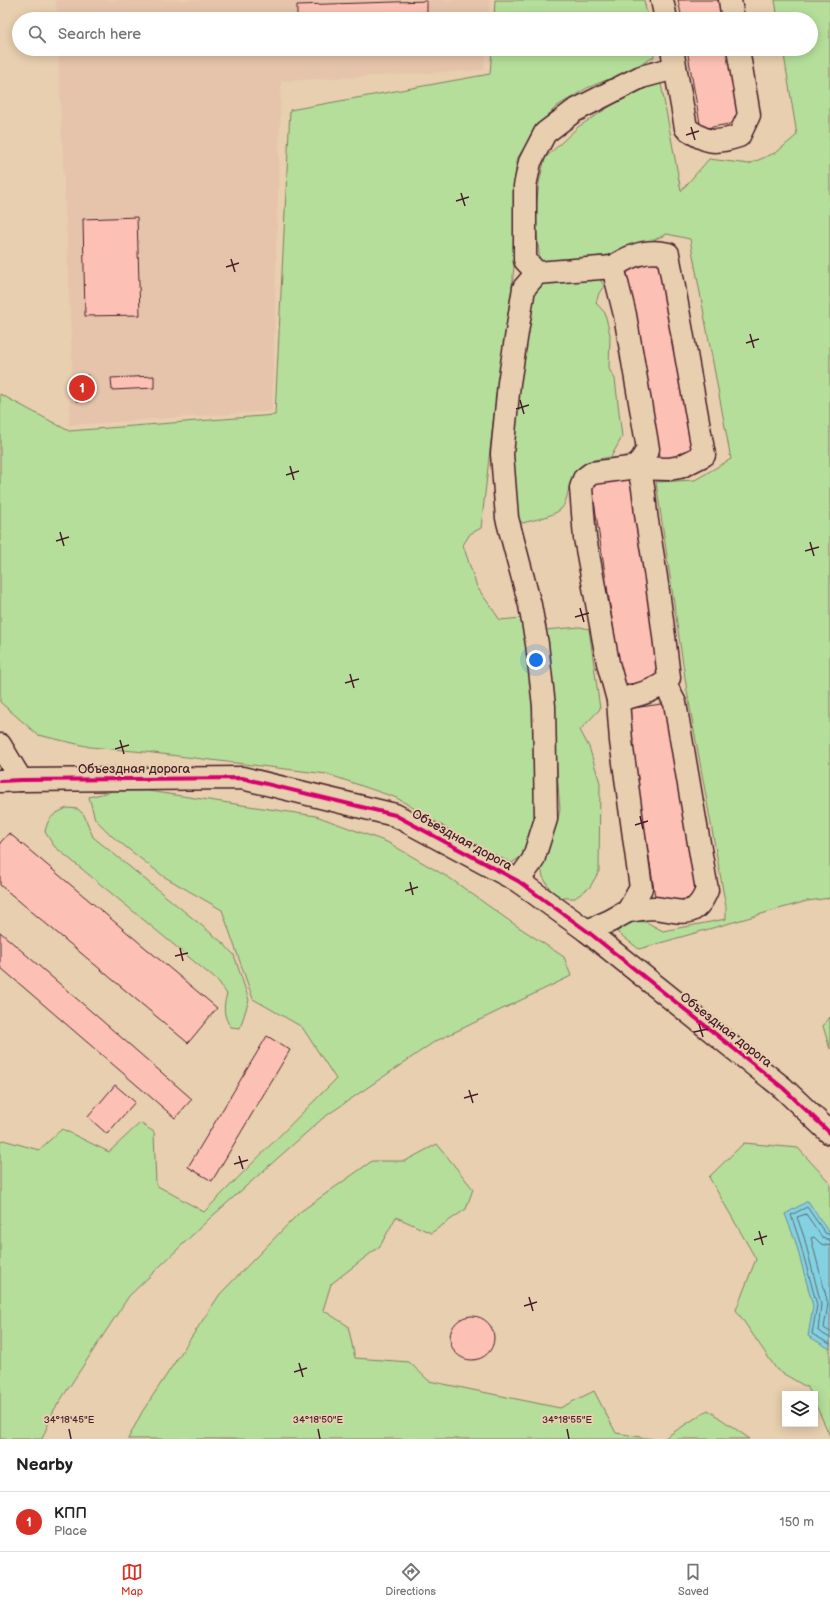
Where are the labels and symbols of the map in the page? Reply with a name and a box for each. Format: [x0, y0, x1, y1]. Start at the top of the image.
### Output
pin: 1 [69, 373, 95, 403]
your location [526, 650, 546, 670]
street label: Объездная дорога [78, 761, 190, 777]
street label: Объездная дорога [409, 806, 515, 874]
street label: Объездная дорога [677, 989, 775, 1071]
text: 34°18'45"E [44, 1414, 95, 1426]
text: 34°18'50"E [293, 1414, 344, 1426]
text: 34°18'55"E [542, 1414, 592, 1426]

